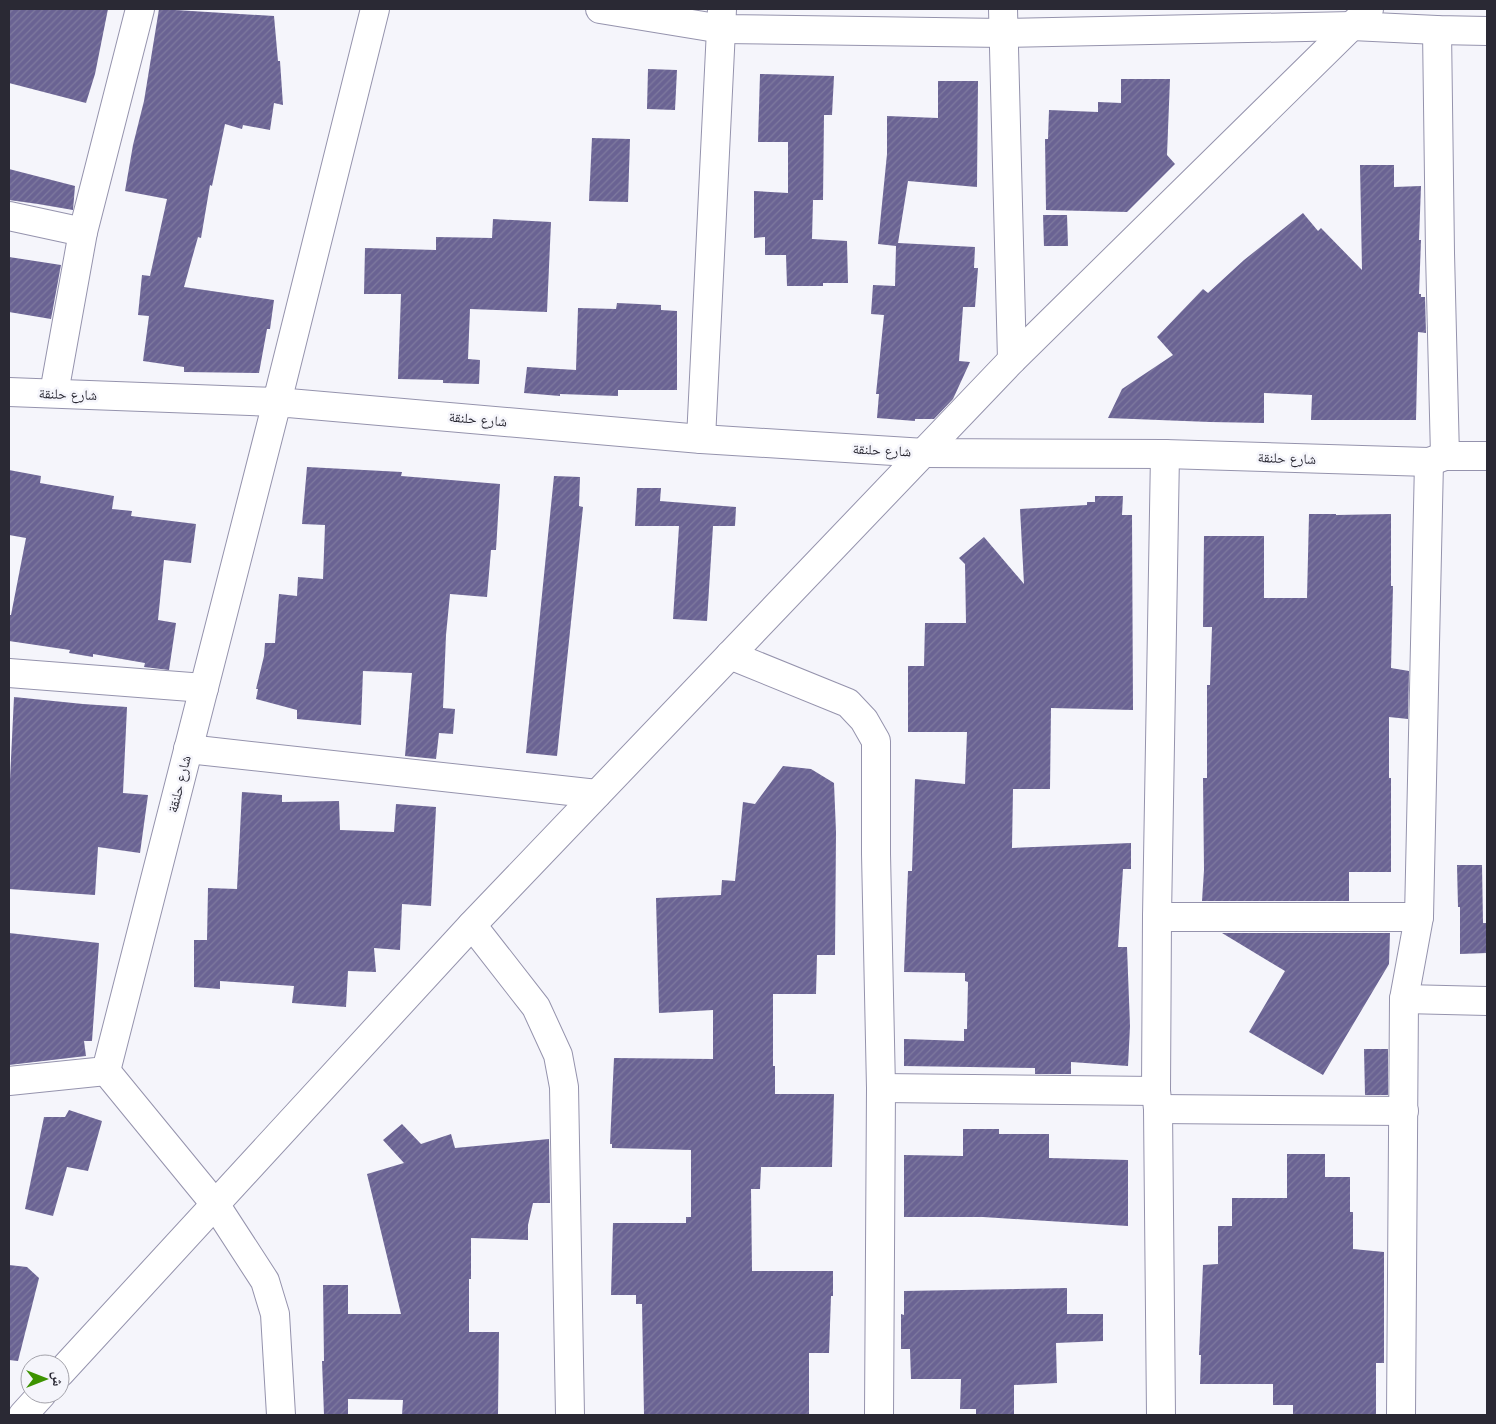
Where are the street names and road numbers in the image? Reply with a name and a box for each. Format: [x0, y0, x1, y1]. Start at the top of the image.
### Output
street label: شارع حلنقة [38, 384, 98, 405]
street label: شارع حلنقة [448, 407, 508, 432]
street label: شارع حلنقة [852, 439, 912, 462]
street label: شارع حلنقة [1257, 448, 1317, 469]
street label: شارع حلنقة [163, 753, 196, 815]

